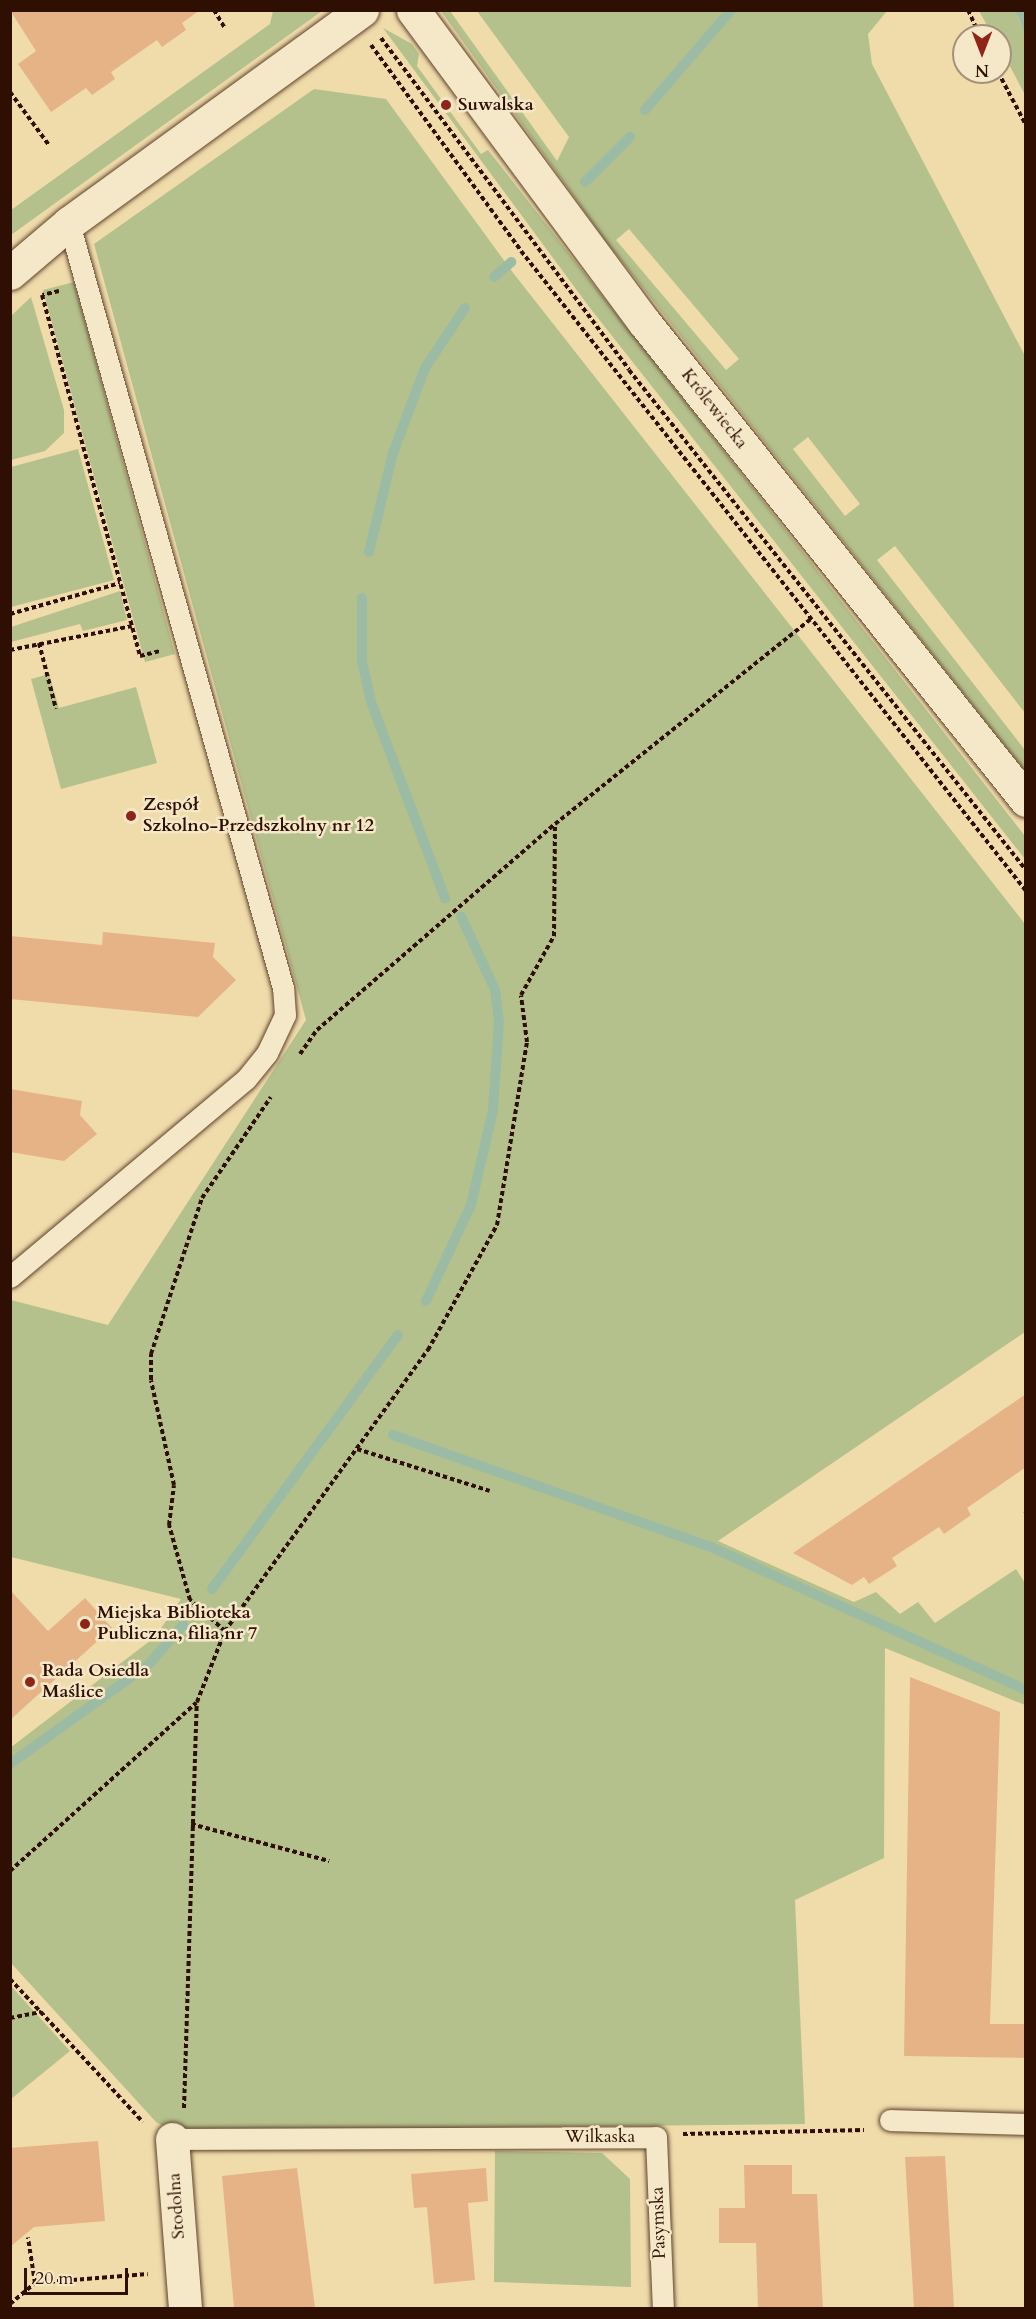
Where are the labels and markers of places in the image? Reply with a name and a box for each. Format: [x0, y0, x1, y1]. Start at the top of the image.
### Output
place label: Suwalska [458, 94, 534, 116]
marker: Suwalska [439, 98, 453, 112]
place label: Zespół Szkolno-Przedszkolny nr 12 [143, 795, 374, 838]
marker: Zespół Szkolno-Przedszkolny nr 12 [124, 809, 138, 823]
place label: Miejska Biblioteka Publiczna, filia nr 7 [97, 1603, 257, 1646]
marker: Miejska Biblioteka Publiczna, filia nr 7 [78, 1617, 92, 1631]
place label: Rada Osiedla Maślice [42, 1661, 149, 1704]
marker: Rada Osiedla Maślice [23, 1675, 37, 1689]

